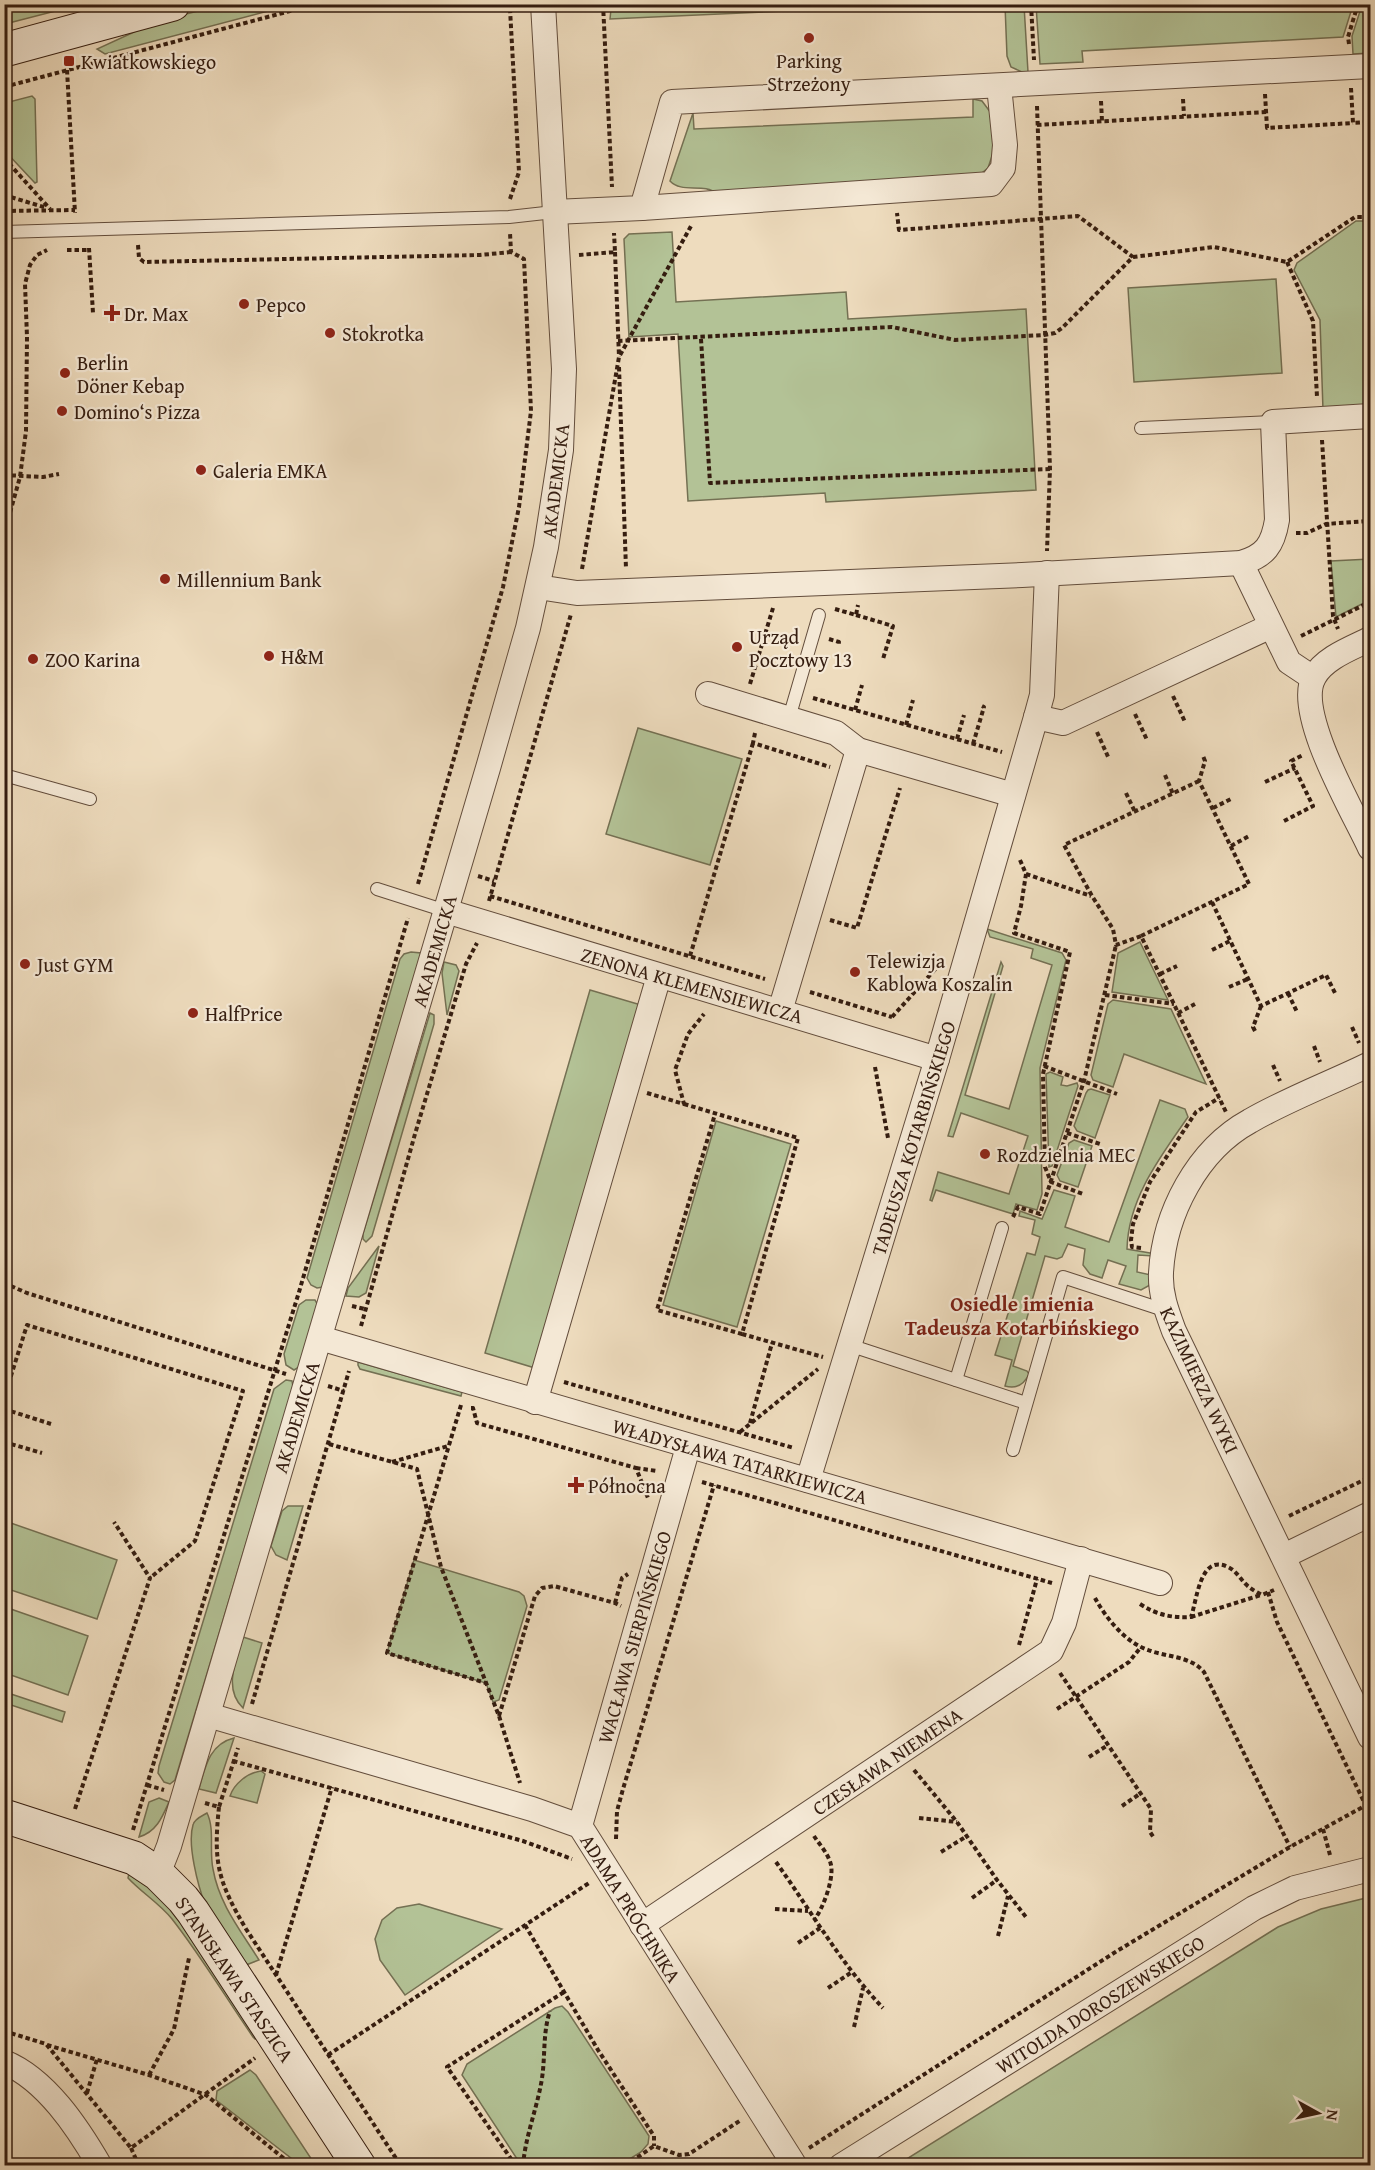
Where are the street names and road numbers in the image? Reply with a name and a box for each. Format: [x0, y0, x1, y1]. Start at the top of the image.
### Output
street label: AKADEMICKA [534, 422, 576, 540]
street label: AKADEMICKA [404, 891, 464, 1011]
street label: ZENONA KLEMENSIEWICZA [578, 939, 806, 1031]
street label: TADEUSZA KOTARBIŃSKIEGO [863, 1017, 963, 1259]
street label: KAZIMIERZA WYKI [1153, 1302, 1247, 1458]
street label: AKADEMICKA [265, 1357, 327, 1477]
street label: WŁADYSŁAWA TATARKIEWICZA [609, 1411, 871, 1511]
street label: WACŁAWA SIERPIŃSKIEGO [590, 1527, 678, 1747]
street label: CZESŁAWA NIEMENA [806, 1700, 968, 1822]
street label: ADAMA PRÓCHNIKA [574, 1828, 688, 1988]
street label: STANISŁAWA STASZICA [169, 1890, 301, 2068]
street label: WITOLDA DOROSZEWSKIEGO [990, 1928, 1210, 2080]

